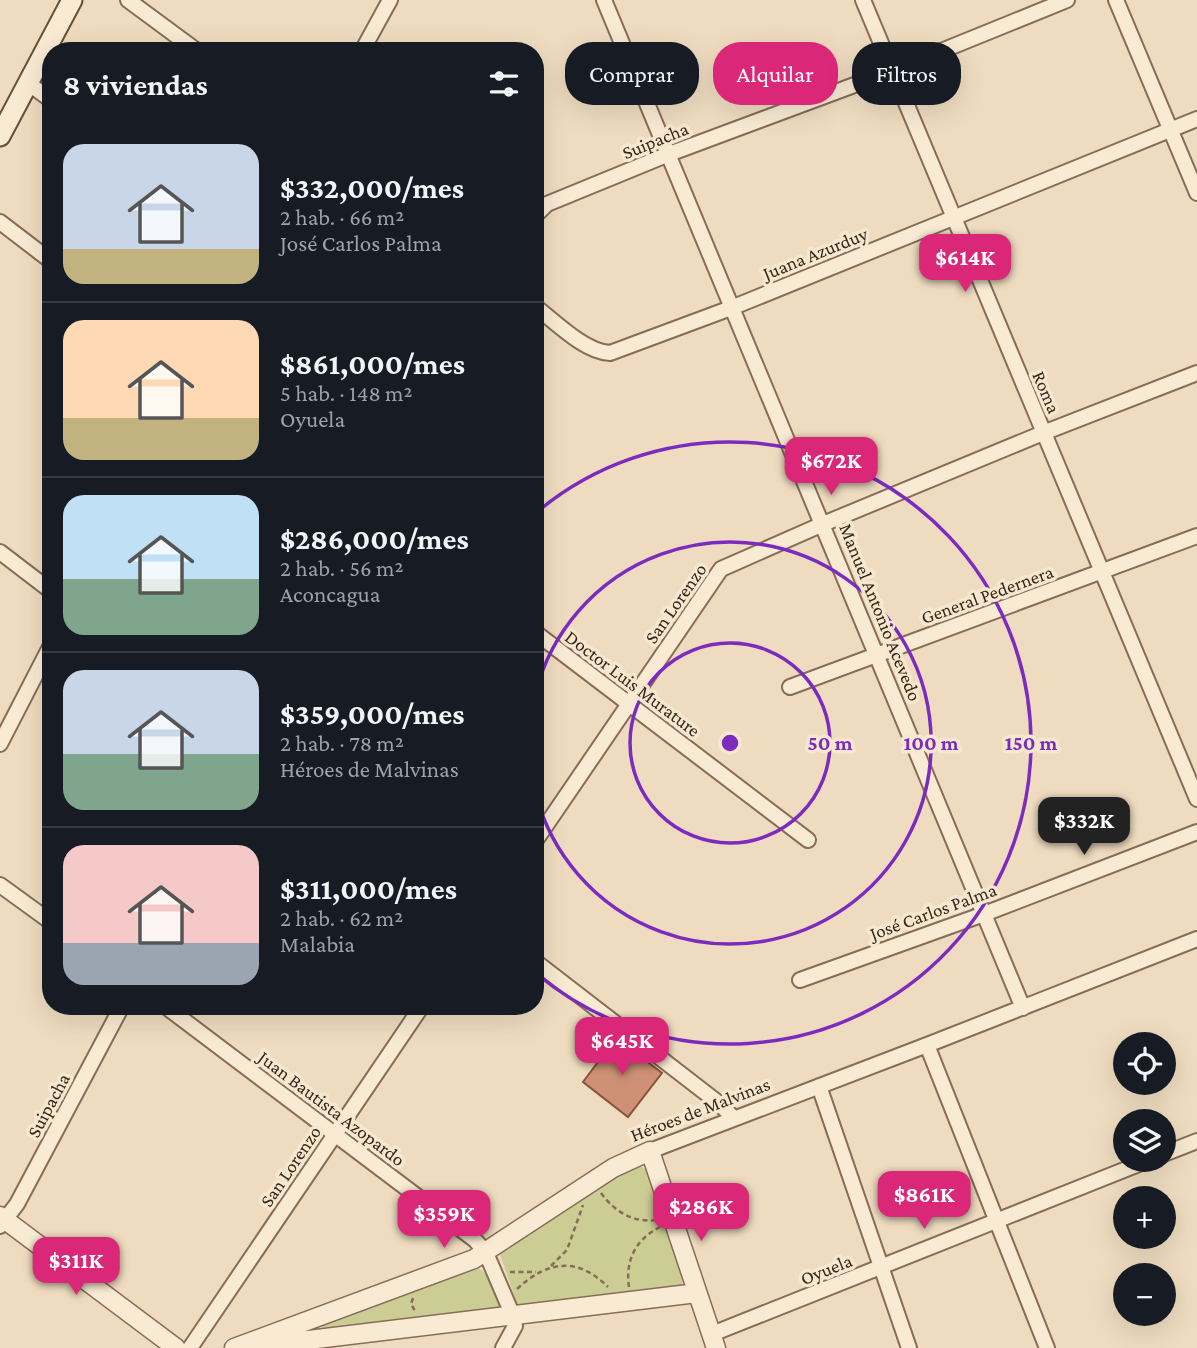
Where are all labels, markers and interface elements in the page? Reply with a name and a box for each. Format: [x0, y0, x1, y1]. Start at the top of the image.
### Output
chip: Comprar [565, 42, 699, 105]
chip: Alquilar [713, 42, 838, 105]
chip: Filtros [852, 42, 961, 105]
icon: filters [485, 65, 523, 103]
text: 8 viviendas [63, 68, 208, 101]
street label: Suipacha [619, 118, 692, 163]
text: $332,000/mes [280, 171, 464, 204]
icon: home [119, 172, 203, 256]
text: 2 hab. · 66 m² [280, 204, 404, 230]
street label: Juana Azurduy [758, 223, 871, 285]
text: José Carlos Palma [280, 230, 442, 256]
pin: $614K [916, 234, 1014, 294]
text: $614K [935, 244, 995, 270]
text: $861,000/mes [280, 347, 465, 380]
icon: home [119, 348, 203, 432]
street label: Roma [1028, 368, 1065, 417]
text: 5 hab. · 148 m² [280, 380, 413, 406]
text: Oyuela [280, 406, 345, 432]
pin: $672K [782, 438, 880, 497]
text: $672K [801, 447, 861, 473]
street label: Manuel Antonio Acevedo [835, 520, 926, 704]
text: $286,000/mes [280, 522, 469, 555]
icon: home [119, 523, 203, 607]
text: 2 hab. · 56 m² [280, 555, 403, 581]
street label: San Lorenzo [640, 559, 711, 647]
street label: General Pedernera [918, 561, 1056, 628]
text: Aconcagua [280, 581, 380, 607]
street label: Doctor Luis Murature [561, 626, 704, 741]
text: $359,000/mes [280, 697, 465, 730]
icon: home [119, 698, 203, 782]
text: 2 hab. · 78 m² [280, 730, 404, 756]
centre of rings [718, 731, 742, 755]
text: 50 m [808, 731, 853, 755]
text: 100 m [903, 731, 959, 755]
text: 150 m [1005, 731, 1058, 755]
text: Héroes de Malvinas [280, 756, 459, 782]
pin: $332K [1035, 798, 1133, 857]
text: $332K [1054, 807, 1114, 833]
text: $311,000/mes [280, 872, 457, 905]
icon: home [119, 873, 203, 957]
street label: José Carlos Palma [865, 879, 1000, 945]
text: 2 hab. · 62 m² [280, 905, 403, 931]
text: Malabia [280, 931, 355, 957]
pin: $645K [573, 1018, 671, 1077]
text: $645K [591, 1027, 653, 1053]
map controls [1113, 1032, 1176, 1326]
button: locate [1113, 1032, 1176, 1095]
street label: Juan Bautista Azopardo [253, 1045, 409, 1170]
street label: Suipacha [23, 1069, 74, 1141]
street label: Héroes de Malvinas [627, 1073, 773, 1146]
button: layers [1113, 1109, 1176, 1172]
street label: San Lorenzo [256, 1122, 325, 1211]
pin: $861K [875, 1172, 973, 1231]
text: $861K [894, 1181, 954, 1207]
pin: $286K [652, 1184, 750, 1243]
button: + [1113, 1186, 1176, 1249]
pin: $359K [395, 1190, 493, 1250]
text: $286K [669, 1193, 733, 1219]
text: $359K [413, 1200, 475, 1226]
pin: $311K [27, 1238, 125, 1297]
text: $311K [49, 1247, 103, 1273]
street label: Oyuela [797, 1250, 855, 1289]
button: − [1113, 1263, 1176, 1326]

